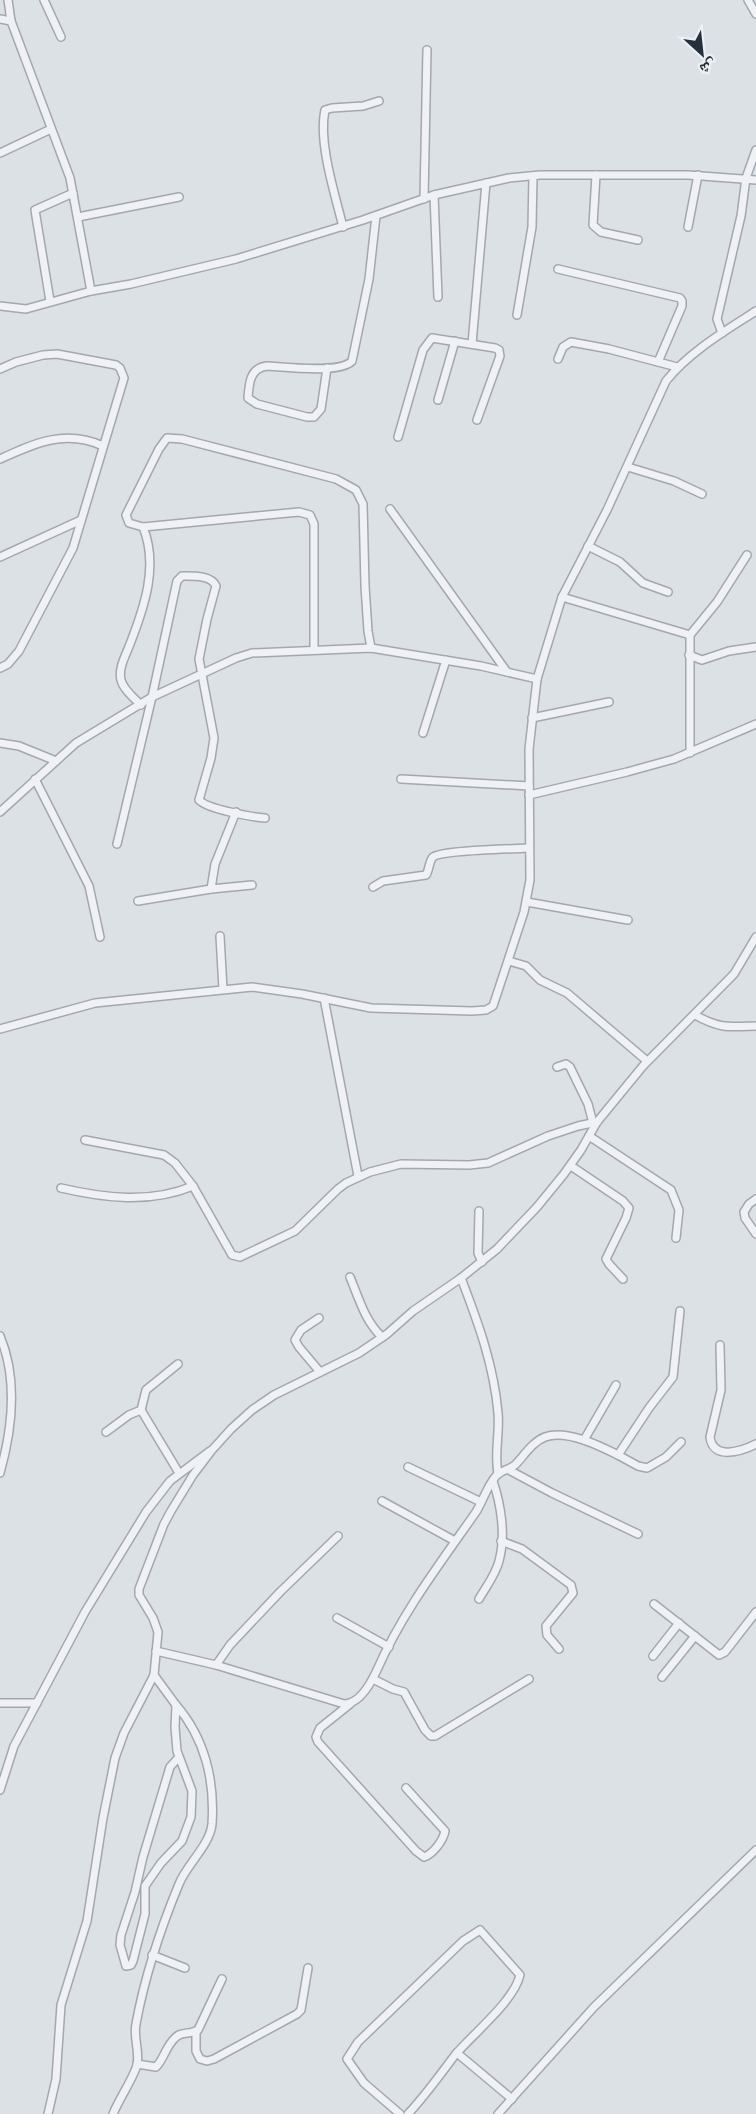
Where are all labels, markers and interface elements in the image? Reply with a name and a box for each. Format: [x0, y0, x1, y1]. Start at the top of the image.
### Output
north arrow [672, 24, 732, 84]
text: ش [697, 55, 721, 80]

